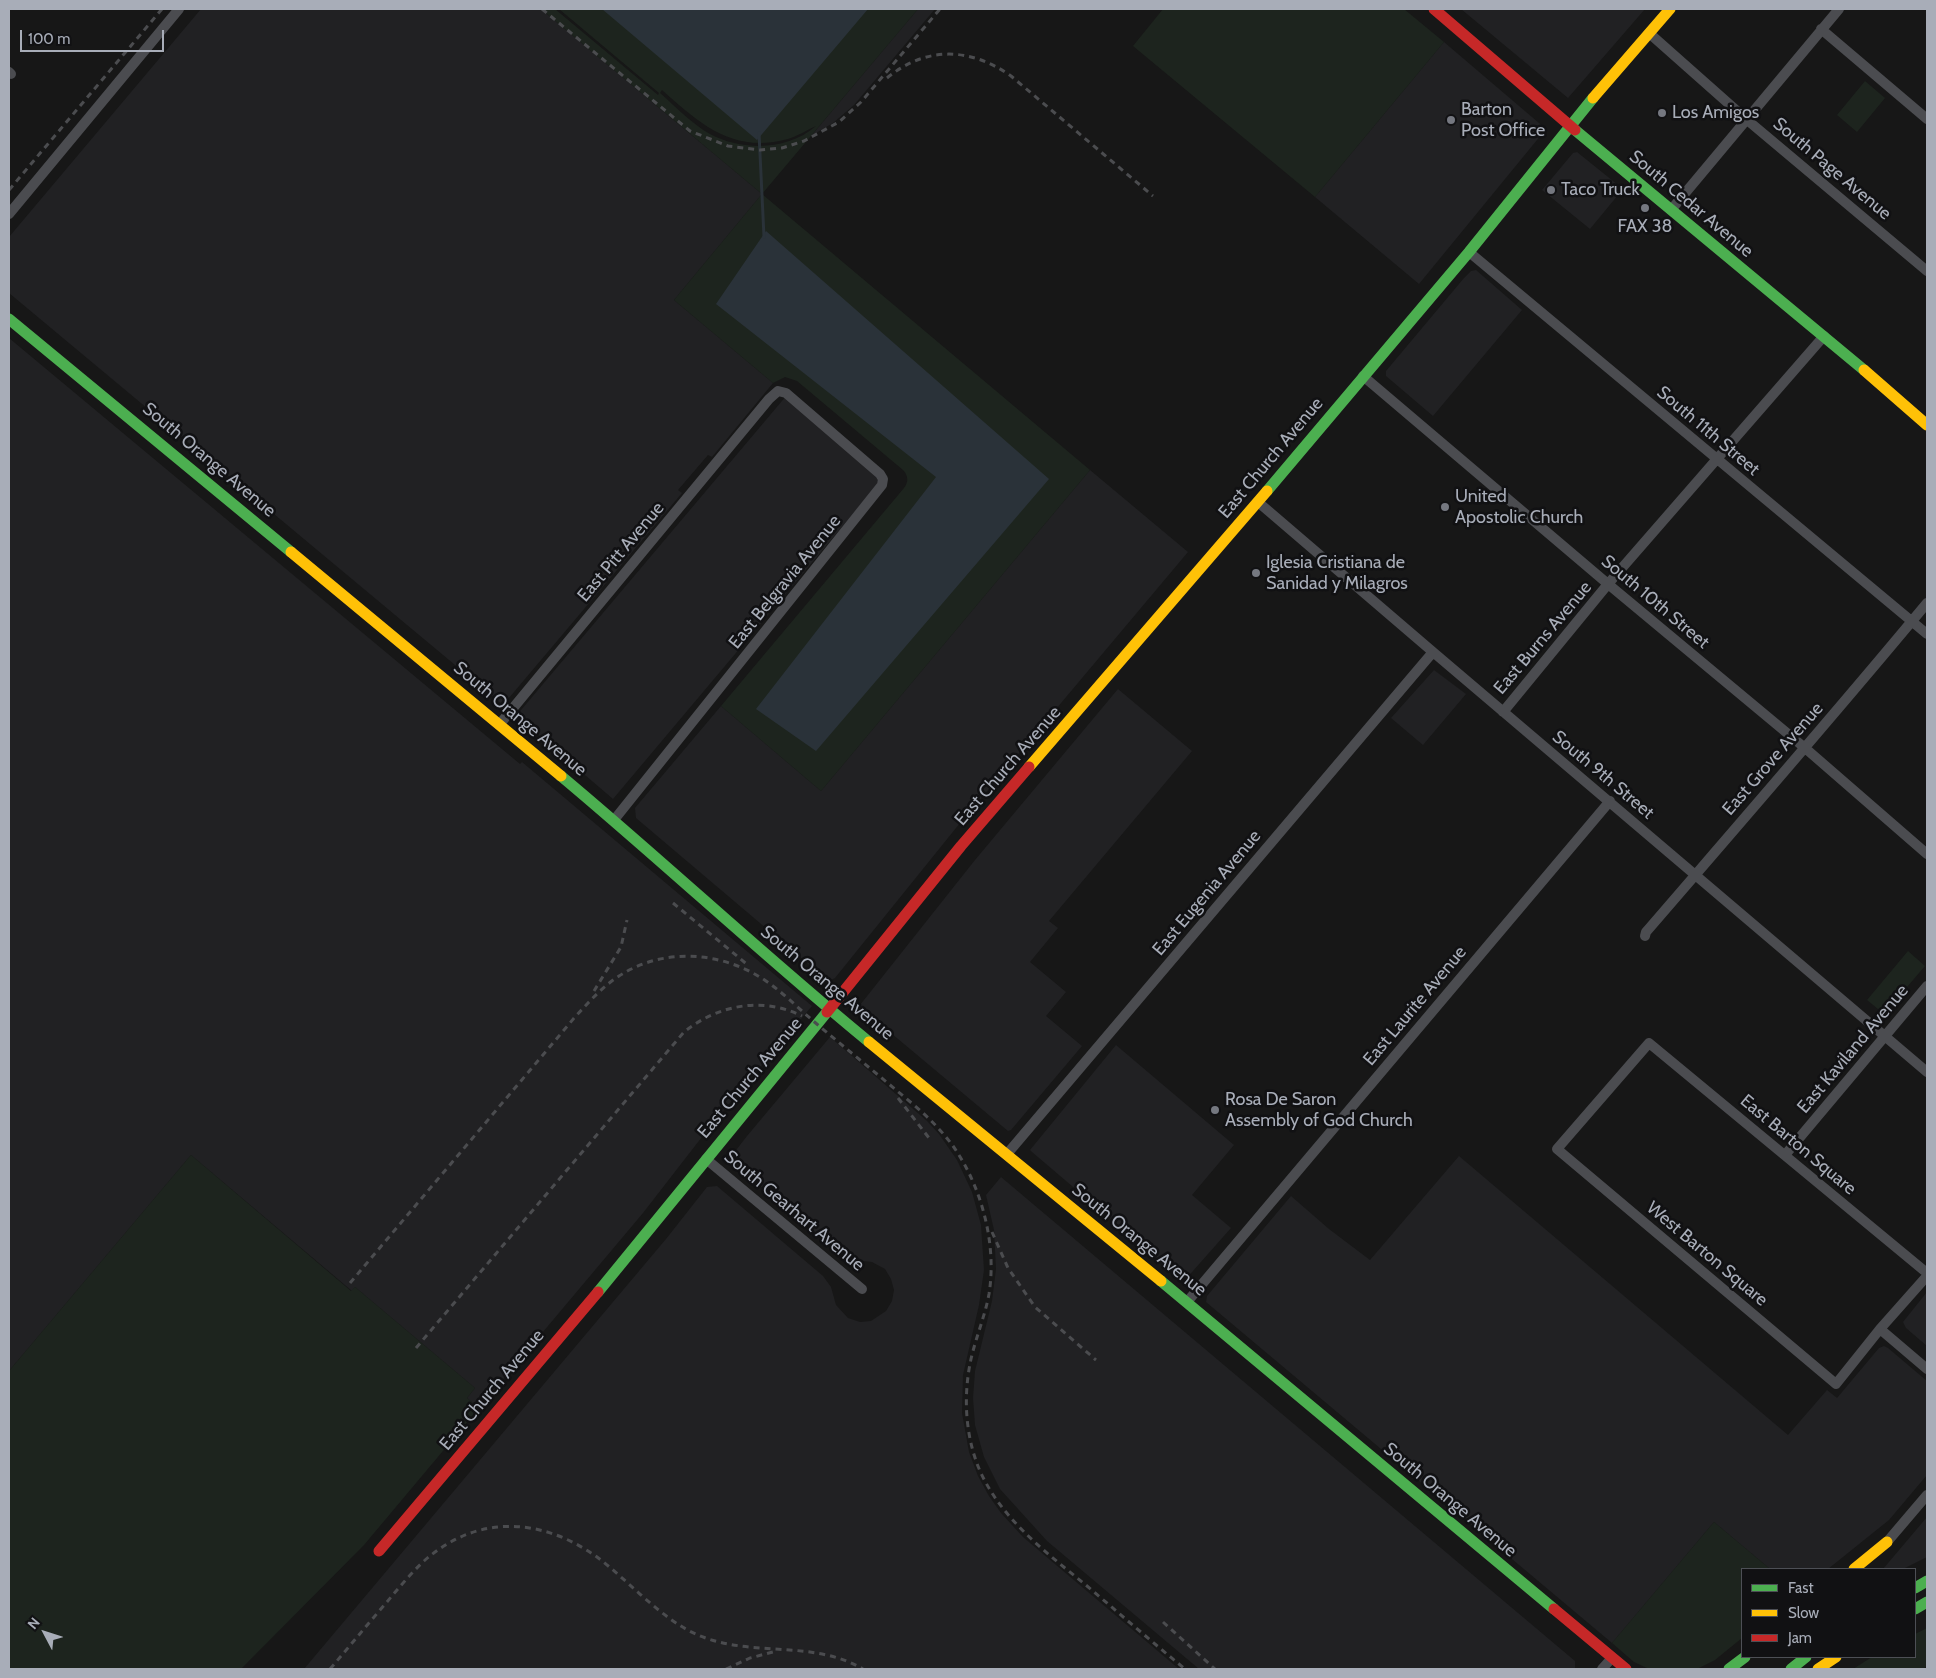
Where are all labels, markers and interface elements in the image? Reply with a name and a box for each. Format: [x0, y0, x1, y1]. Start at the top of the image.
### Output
scale bar [22, 20, 166, 52]
text: 100 m [28, 30, 70, 48]
place label: Barton Post Office [1461, 99, 1545, 142]
place label: Los Amigos [1672, 102, 1759, 124]
marker: Los Amigos [1656, 107, 1668, 119]
street label: South Page Avenue [1768, 113, 1896, 225]
marker: Barton Post Office [1445, 114, 1457, 126]
street label: South Cedar Avenue [1625, 146, 1757, 262]
place label: Taco Truck [1561, 179, 1639, 201]
marker: Taco Truck [1545, 184, 1557, 196]
marker: FAX 38 [1639, 202, 1651, 214]
place label: FAX 38 [1618, 216, 1672, 238]
street label: South 11th Street [1652, 382, 1764, 480]
street label: East Church Avenue [1214, 393, 1328, 523]
street label: South Orange Avenue [138, 398, 280, 522]
place label: United Apostolic Church [1455, 486, 1583, 528]
street label: East Pitt Avenue [573, 498, 669, 606]
marker: United Apostolic Church [1439, 501, 1451, 513]
street label: East Belgravia Avenue [724, 511, 846, 653]
street label: South 10th Street [1597, 551, 1713, 653]
place label: Iglesia Cristiana de Sanidad y Milagros [1266, 552, 1408, 594]
marker: Iglesia Cristiana de Sanidad y Milagros [1250, 567, 1262, 579]
street label: East Burns Avenue [1490, 577, 1596, 699]
street label: South Orange Avenue [449, 657, 591, 781]
street label: East Grove Avenue [1718, 698, 1828, 820]
street label: East Church Avenue [950, 702, 1066, 830]
street label: South 9th Street [1548, 726, 1658, 824]
street label: East Eugenia Avenue [1148, 826, 1266, 960]
street label: South Orange Avenue [756, 921, 898, 1045]
street label: East Laurite Avenue [1359, 942, 1471, 1070]
street label: East Kaviland Avenue [1793, 980, 1913, 1118]
street label: East Church Avenue [693, 1013, 807, 1143]
place label: Rosa De Saron Assembly of God Church [1225, 1089, 1413, 1132]
street label: East Barton Square [1736, 1090, 1860, 1200]
marker: Rosa De Saron Assembly of God Church [1209, 1104, 1221, 1116]
street label: South Gearhart Avenue [719, 1146, 869, 1276]
street label: South Orange Avenue [1067, 1179, 1211, 1301]
street label: West Barton Square [1642, 1197, 1772, 1311]
street label: East Church Avenue [435, 1325, 549, 1455]
street label: South Orange Avenue [1379, 1438, 1521, 1562]
legend [1741, 1568, 1916, 1658]
text: Fast [1788, 1579, 1813, 1597]
text: Slow [1788, 1604, 1819, 1622]
north arrow [20, 1608, 70, 1658]
text: N [23, 1614, 44, 1633]
text: Jam [1788, 1629, 1812, 1647]

